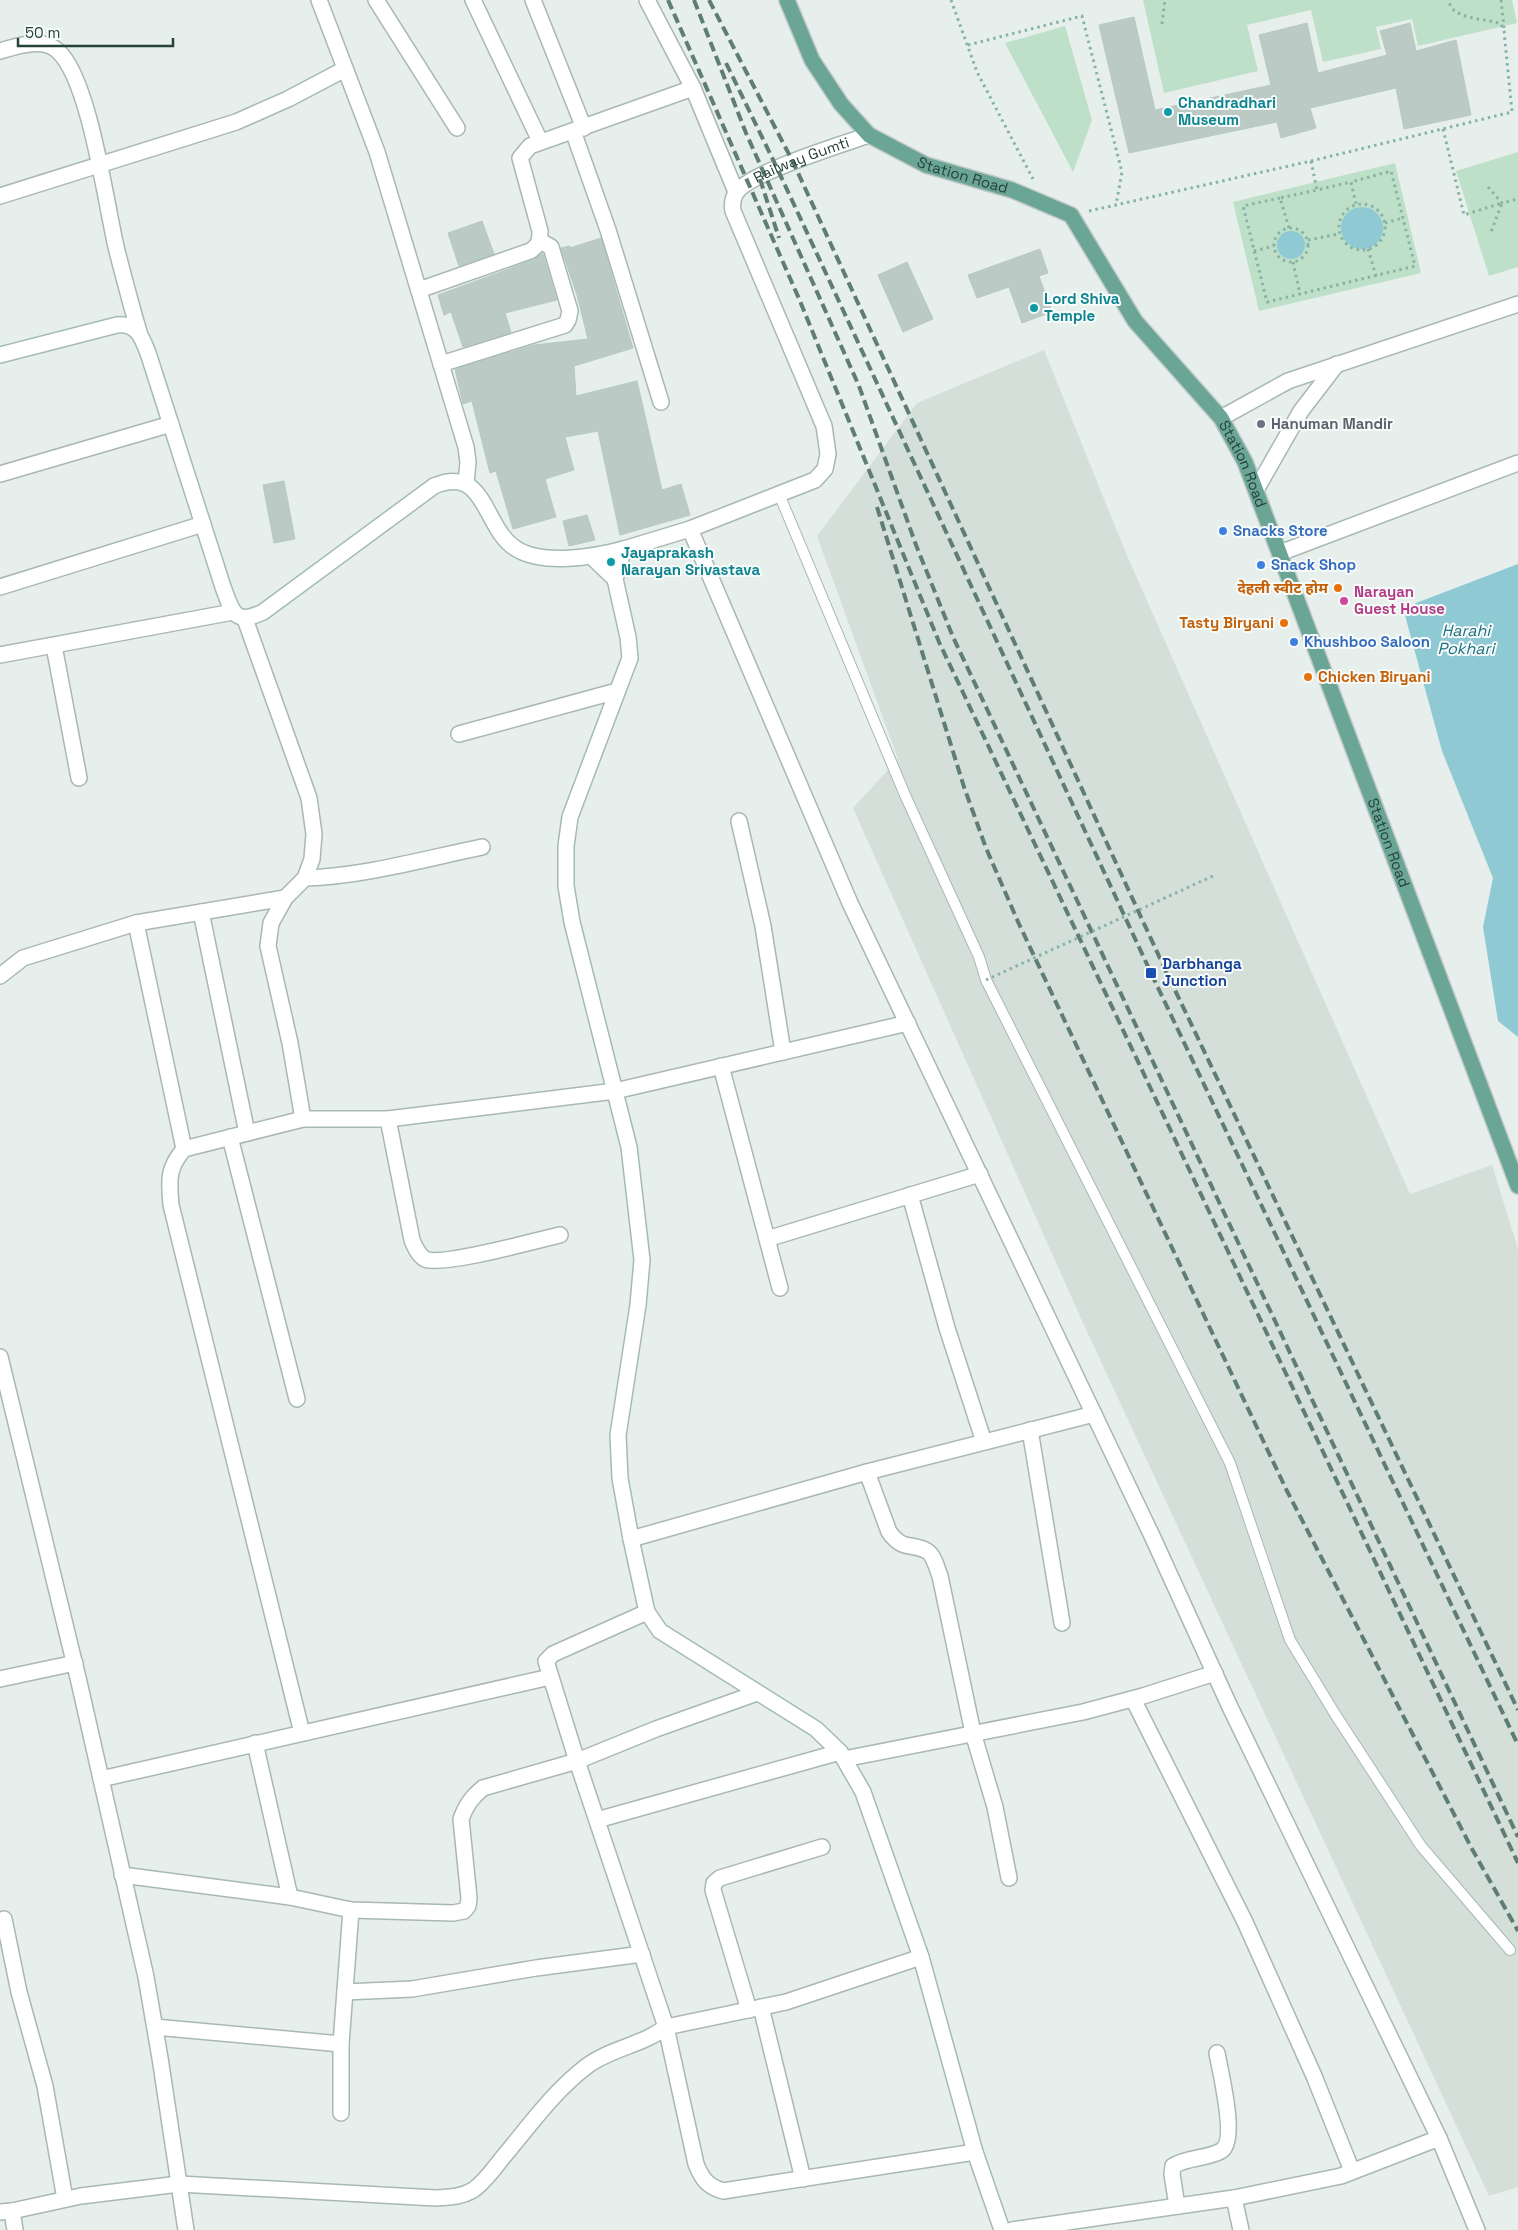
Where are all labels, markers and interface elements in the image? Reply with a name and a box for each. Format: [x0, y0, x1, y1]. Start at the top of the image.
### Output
scale bar [18, 15, 172, 47]
text: 50 m [25, 23, 60, 42]
place label: Chandradhari Museum [1178, 93, 1276, 129]
marker: Chandradhari Museum [1162, 106, 1174, 118]
street label: Railway Gumti [750, 132, 852, 187]
street label: Station Road [914, 152, 1011, 197]
place label: Lord Shiva Temple [1044, 289, 1120, 325]
marker: Lord Shiva Temple [1028, 302, 1040, 314]
place label: Hanuman Mandir [1271, 414, 1393, 433]
street label: Station Road [1215, 417, 1271, 510]
marker: Hanuman Mandir [1255, 418, 1267, 430]
place label: Snacks Store [1233, 521, 1328, 540]
marker: Snacks Store [1217, 525, 1229, 537]
place label: Jayaprakash Narayan Srivastava [621, 543, 760, 579]
place label: Snack Shop [1271, 555, 1356, 574]
marker: Jayaprakash Narayan Srivastava [605, 556, 617, 568]
marker: Snack Shop [1255, 559, 1267, 571]
place label: देहली स्वीट होम [1237, 578, 1328, 597]
marker: देहली स्वीट होम [1332, 582, 1344, 594]
place label: Narayan Guest House [1354, 582, 1445, 618]
marker: Narayan Guest House [1338, 595, 1350, 607]
place label: Tasty Biryani [1179, 613, 1274, 632]
marker: Tasty Biryani [1278, 617, 1290, 629]
water label: Harahi Pokhari [1438, 620, 1496, 659]
place label: Khushboo Saloon [1304, 632, 1430, 651]
marker: Khushboo Saloon [1288, 636, 1300, 648]
place label: Chicken Biryani [1318, 667, 1430, 686]
marker: Chicken Biryani [1302, 671, 1314, 683]
street label: Station Road [1364, 795, 1415, 890]
place label: Darbhanga Junction [1162, 954, 1242, 990]
marker: Darbhanga Junction [1144, 966, 1158, 980]

